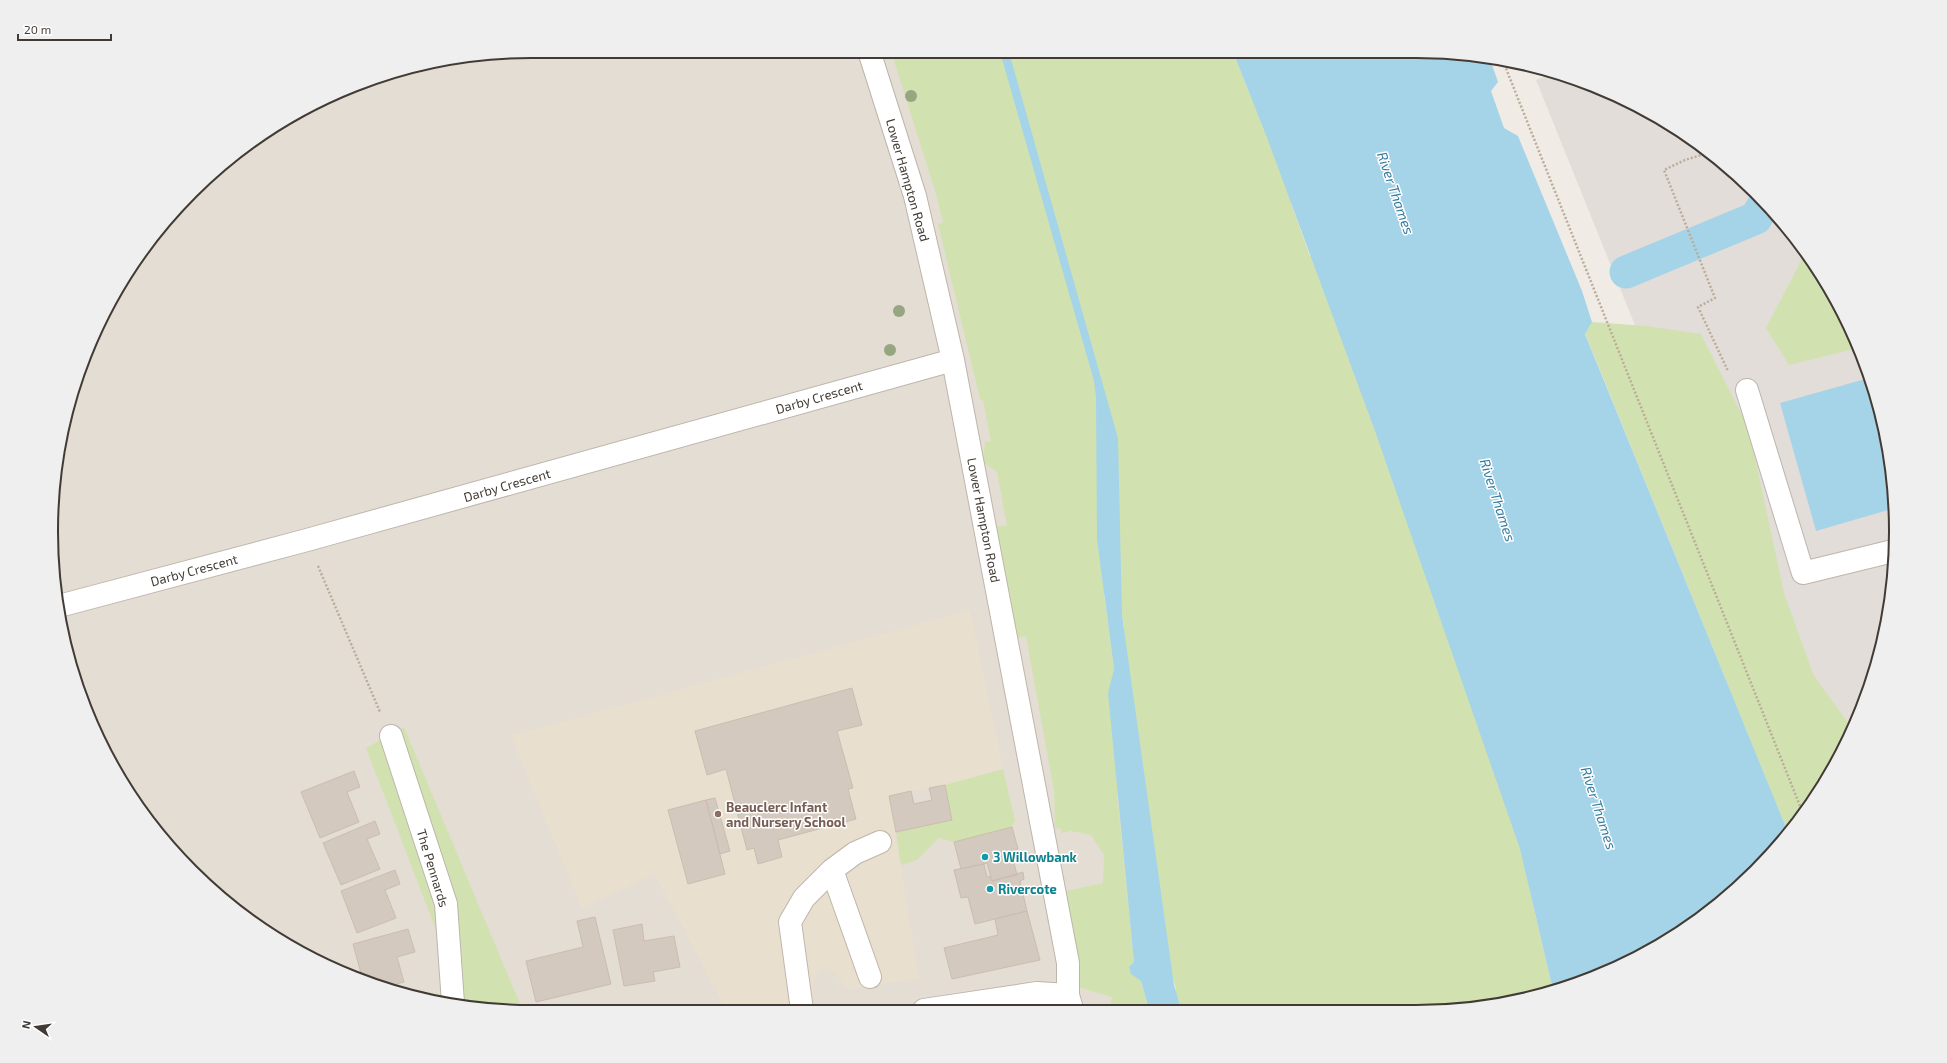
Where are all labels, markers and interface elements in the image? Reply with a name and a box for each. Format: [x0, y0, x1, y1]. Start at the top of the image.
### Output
scale bar [18, 16, 111, 42]
text: 20 m [24, 22, 51, 36]
street label: Lower Hampton Road [883, 117, 933, 243]
water label: River Thames [1374, 150, 1418, 236]
street label: Darby Crescent [774, 377, 864, 417]
street label: Lower Hampton Road [964, 456, 1004, 584]
water label: River Thames [1477, 456, 1519, 544]
street label: Darby Crescent [462, 465, 552, 505]
street label: Darby Crescent [149, 551, 239, 589]
water label: River Thames [1578, 764, 1620, 852]
place label: Beauclerc Infant and Nursery School [726, 799, 846, 830]
marker: Beauclerc Infant and Nursery School [713, 809, 723, 819]
street label: The Pennards [414, 827, 452, 909]
place label: 3 Willowbank [993, 849, 1077, 865]
marker: 3 Willowbank [980, 852, 990, 862]
place label: Rivercote [998, 881, 1057, 897]
marker: Rivercote [985, 884, 995, 894]
north arrow [16, 1007, 56, 1047]
text: N [19, 1019, 33, 1030]

